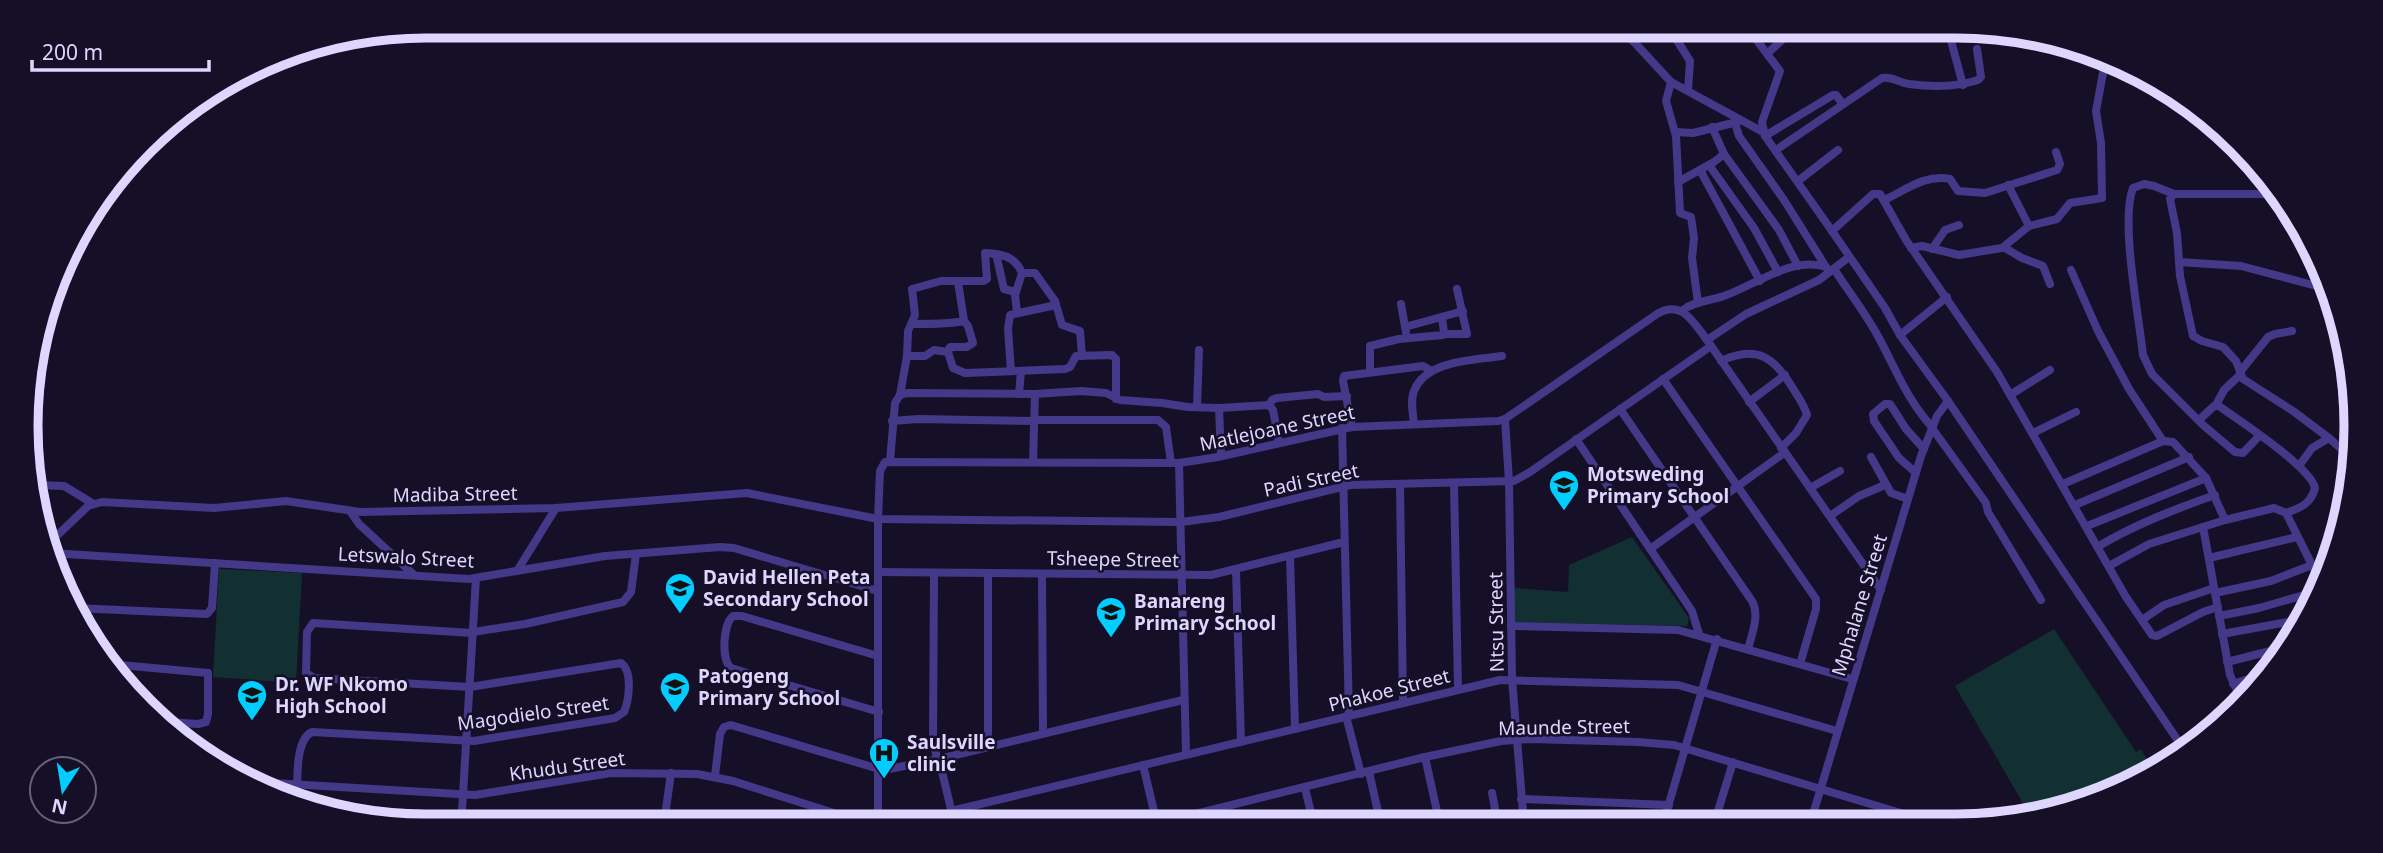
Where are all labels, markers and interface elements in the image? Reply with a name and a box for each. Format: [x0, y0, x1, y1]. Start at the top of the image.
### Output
scale bar [32, 28, 208, 72]
text: 200 m [42, 38, 103, 66]
street label: Matlejoane Street [1197, 399, 1357, 457]
street label: Padi Street [1261, 457, 1361, 503]
place label: Motsweding Primary School [1587, 461, 1729, 509]
school or university icon: Motsweding Primary School [1547, 468, 1581, 512]
street label: Madiba Street [392, 480, 518, 508]
street label: Mphalane Street [1825, 531, 1893, 679]
street label: Letswalo Street [337, 540, 475, 574]
street label: Tsheepe Street [1047, 545, 1179, 573]
place label: David Hellen Peta Secondary School [703, 564, 870, 612]
school or university icon: David Hellen Peta Secondary School [663, 571, 697, 615]
street label: Ntsu Street [1482, 572, 1510, 672]
place label: Banareng Primary School [1134, 588, 1276, 636]
school or university icon: Banareng Primary School [1094, 595, 1128, 639]
street label: Phakoe Street [1326, 662, 1453, 718]
place label: Patogeng Primary School [698, 663, 840, 711]
school or university icon: Patogeng Primary School [658, 670, 692, 714]
place label: Dr. WF Nkomo High School [275, 671, 408, 719]
school or university icon: Dr. WF Nkomo High School [235, 678, 269, 722]
street label: Magodielo Street [456, 689, 611, 737]
street label: Maunde Street [1498, 713, 1630, 741]
place label: Saulsville clinic [907, 729, 996, 777]
hospital icon: Saulsville clinic [867, 736, 901, 780]
street label: Khudu Street [507, 745, 627, 787]
north arrow [28, 755, 98, 825]
text: N [49, 792, 70, 821]

